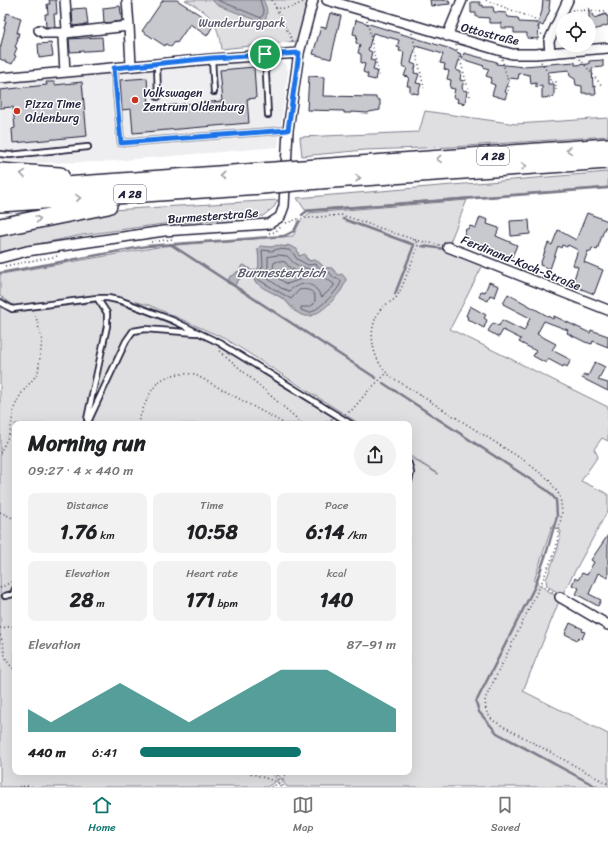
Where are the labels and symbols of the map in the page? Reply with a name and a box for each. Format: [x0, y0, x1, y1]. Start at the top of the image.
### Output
park label: Wunderburgpark [198, 12, 286, 34]
street label: Ottostraße [458, 16, 522, 52]
pin [248, 37, 282, 71]
place label: Volkswagen Zentrum Oldenburg [143, 82, 245, 118]
place label: Pizza Time Oldenburg [25, 93, 81, 129]
marker: Volkswagen Zentrum Oldenburg [130, 95, 140, 105]
marker: Pizza Time Oldenburg [12, 106, 22, 116]
one-way arrow [566, 146, 572, 155]
road number: A 28 [477, 147, 509, 165]
one-way arrow [436, 155, 442, 164]
one-way arrow [521, 162, 527, 171]
one-way arrow [20, 170, 26, 179]
one-way arrow [219, 170, 225, 179]
one-way arrow [355, 173, 361, 182]
road number: A 28 [114, 185, 146, 203]
one-way arrow [75, 193, 81, 202]
street label: Burmesterstraße [167, 202, 259, 230]
one-way arrow [35, 215, 41, 223]
street label: Ferdinand-Koch-Straße [458, 229, 584, 297]
water label: Burmesterteich [237, 261, 326, 284]

